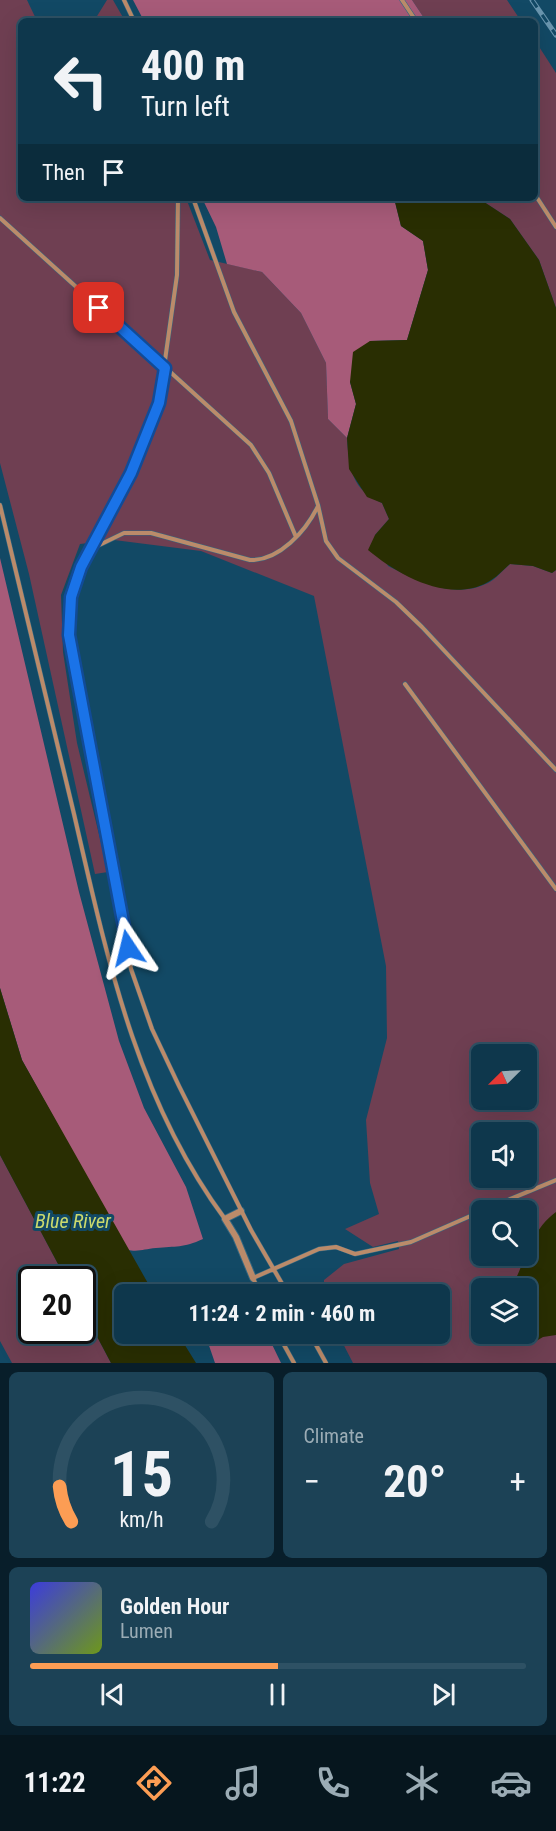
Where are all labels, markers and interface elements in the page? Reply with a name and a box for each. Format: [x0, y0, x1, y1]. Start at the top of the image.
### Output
text: 400 m [141, 41, 246, 90]
icon: left [42, 42, 120, 120]
text: Turn left [141, 91, 230, 123]
icon: arrive [97, 156, 130, 189]
text: Then [42, 160, 85, 185]
pin [73, 282, 124, 333]
icon: arrive [82, 291, 115, 324]
position arrow [96, 916, 160, 980]
north arrow [471, 1044, 537, 1110]
map controls [471, 1044, 537, 1344]
button: sound [471, 1122, 537, 1188]
button: search [471, 1200, 537, 1266]
water label: Blue River [35, 1209, 112, 1233]
speed limit sign: 20 [18, 1266, 96, 1344]
button: layers [471, 1278, 537, 1344]
text: 11:24 · 2 min · 460 m [189, 1301, 375, 1326]
text: Climate [304, 1424, 364, 1448]
text: 15 [110, 1438, 173, 1511]
text: 20° [383, 1455, 446, 1508]
text: − [304, 1462, 320, 1501]
text: + [510, 1462, 526, 1501]
text: km/h [119, 1507, 163, 1532]
text: Golden Hour [120, 1594, 229, 1619]
text: Lumen [120, 1619, 173, 1643]
icon: previous [96, 1678, 129, 1711]
icon: pause [261, 1678, 294, 1711]
icon: next [427, 1678, 460, 1711]
icon: directions [133, 1762, 175, 1804]
icon: music [222, 1762, 264, 1804]
icon: phone [312, 1762, 354, 1804]
icon: climate [401, 1762, 443, 1804]
icon: car [490, 1762, 532, 1804]
text: 11:22 [24, 1767, 86, 1799]

